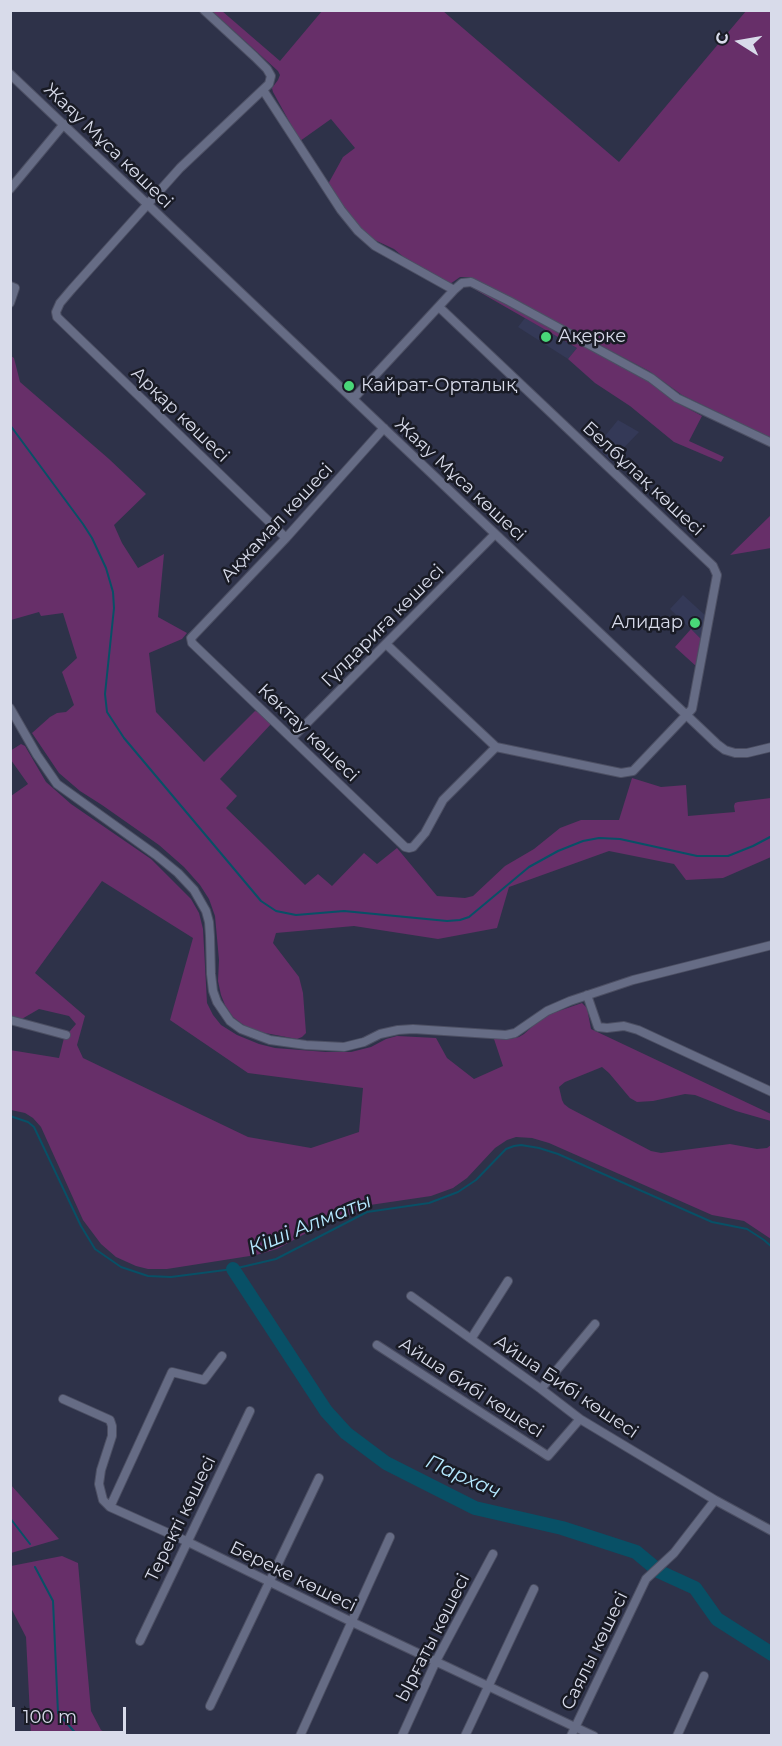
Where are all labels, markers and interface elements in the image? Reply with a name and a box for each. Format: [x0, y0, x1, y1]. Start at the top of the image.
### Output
north arrow [710, 12, 770, 72]
text: С [711, 31, 732, 46]
street label: Жаяу Мұса көшесі [39, 79, 177, 213]
place label: Ақерке [558, 326, 626, 348]
marker: Ақерке [539, 330, 553, 344]
street label: Арқар көшесі [126, 363, 234, 467]
place label: Кайрат-Орталық [361, 375, 516, 397]
marker: Кайрат-Орталық [342, 379, 356, 393]
street label: Жаяу Мұса көшесі [390, 414, 530, 546]
street label: Белбұлақ көшесі [578, 417, 708, 541]
street label: Ақжамал көшесі [216, 459, 338, 587]
street label: Гүлдариға көшесі [317, 560, 449, 692]
place label: Алидар [611, 612, 683, 634]
marker: Алидар [688, 616, 702, 630]
street label: Көктау көшесі [253, 679, 363, 787]
water label: Кіші Алматы [245, 1189, 375, 1261]
street label: Айша Бибі көшесі [490, 1331, 642, 1443]
street label: Айша бибі көшесі [395, 1333, 547, 1443]
water label: Пархач [422, 1450, 504, 1504]
street label: Теректі көшесі [141, 1453, 221, 1585]
street label: Береке көшесі [226, 1537, 360, 1617]
street label: Ырғаты көшесі [391, 1570, 475, 1706]
street label: Саялы көшесі [557, 1588, 633, 1714]
scale bar [15, 1695, 129, 1733]
text: 100 m [23, 1706, 77, 1728]

